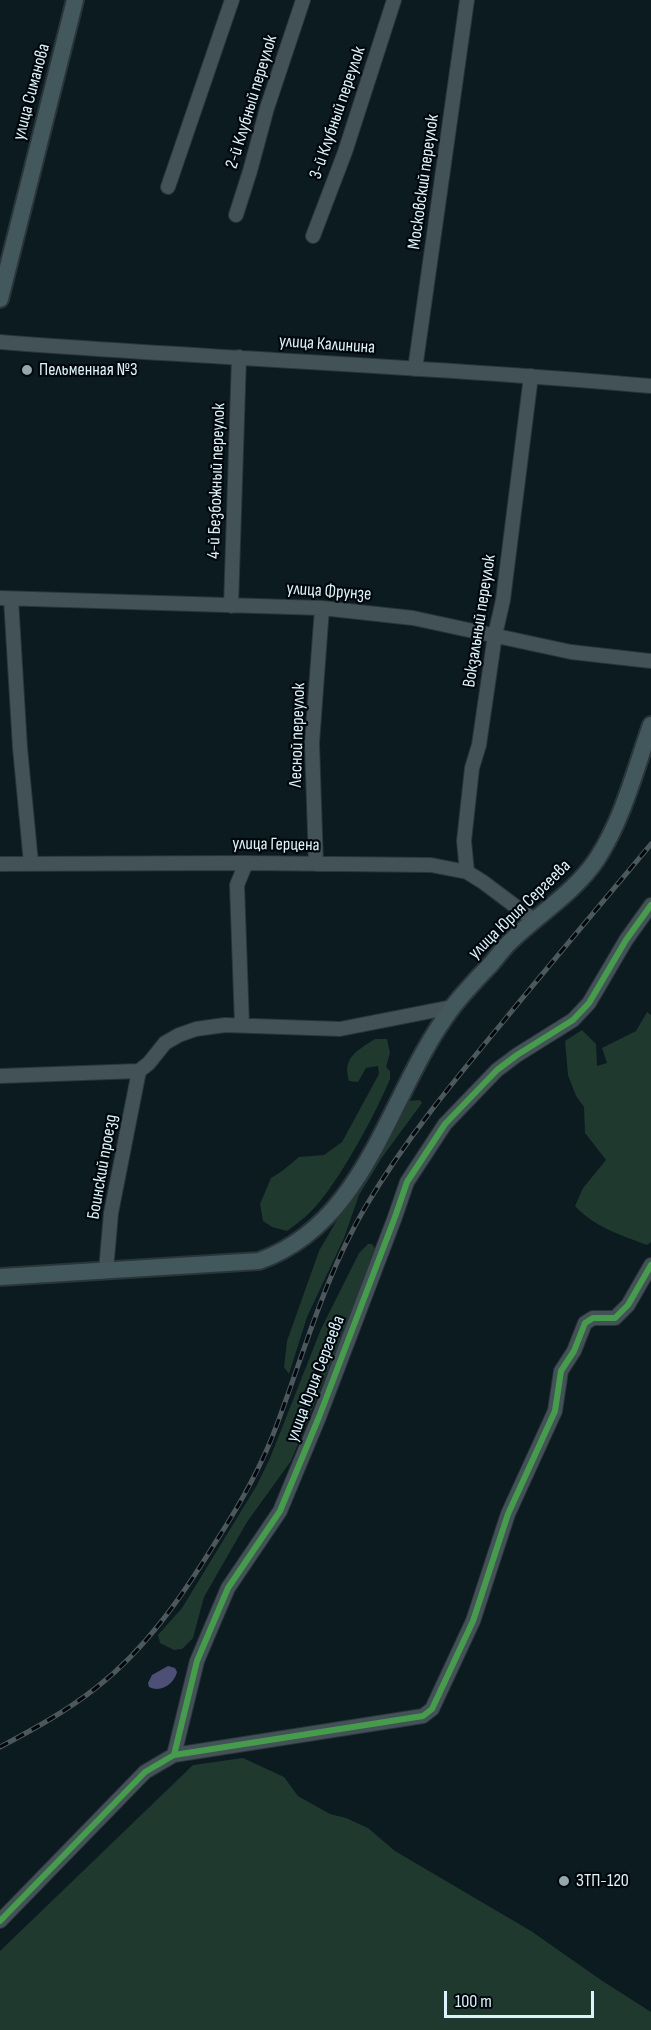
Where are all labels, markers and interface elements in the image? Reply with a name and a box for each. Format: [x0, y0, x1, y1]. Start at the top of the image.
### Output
street label: 2-й Клубный переулок [221, 33, 283, 171]
street label: улица Симанова [9, 41, 55, 143]
street label: 3-й Клубный переулок [305, 44, 371, 182]
street label: Московский переулок [404, 113, 444, 251]
street label: улица Калинина [278, 331, 376, 359]
place label: Пельменная №3 [39, 359, 138, 381]
marker: Пельменная №3 [20, 363, 34, 377]
street label: 4-й Безбожный переулок [203, 403, 231, 559]
street label: Вокзальный переулок [459, 553, 501, 689]
street label: улица Фрунзе [286, 578, 372, 606]
street label: Лесной переулок [285, 682, 311, 788]
street label: улица Герцена [232, 833, 320, 857]
street label: улица Юрия Сергеева [464, 856, 576, 964]
street label: Боинский проезд [83, 1113, 123, 1221]
street label: улица Юрия Сергеева [282, 1313, 350, 1445]
place label: ЗТП-120 [576, 1870, 629, 1892]
marker: ЗТП-120 [557, 1874, 571, 1888]
scale bar [447, 1979, 597, 2017]
text: 100 m [455, 1991, 492, 2012]

